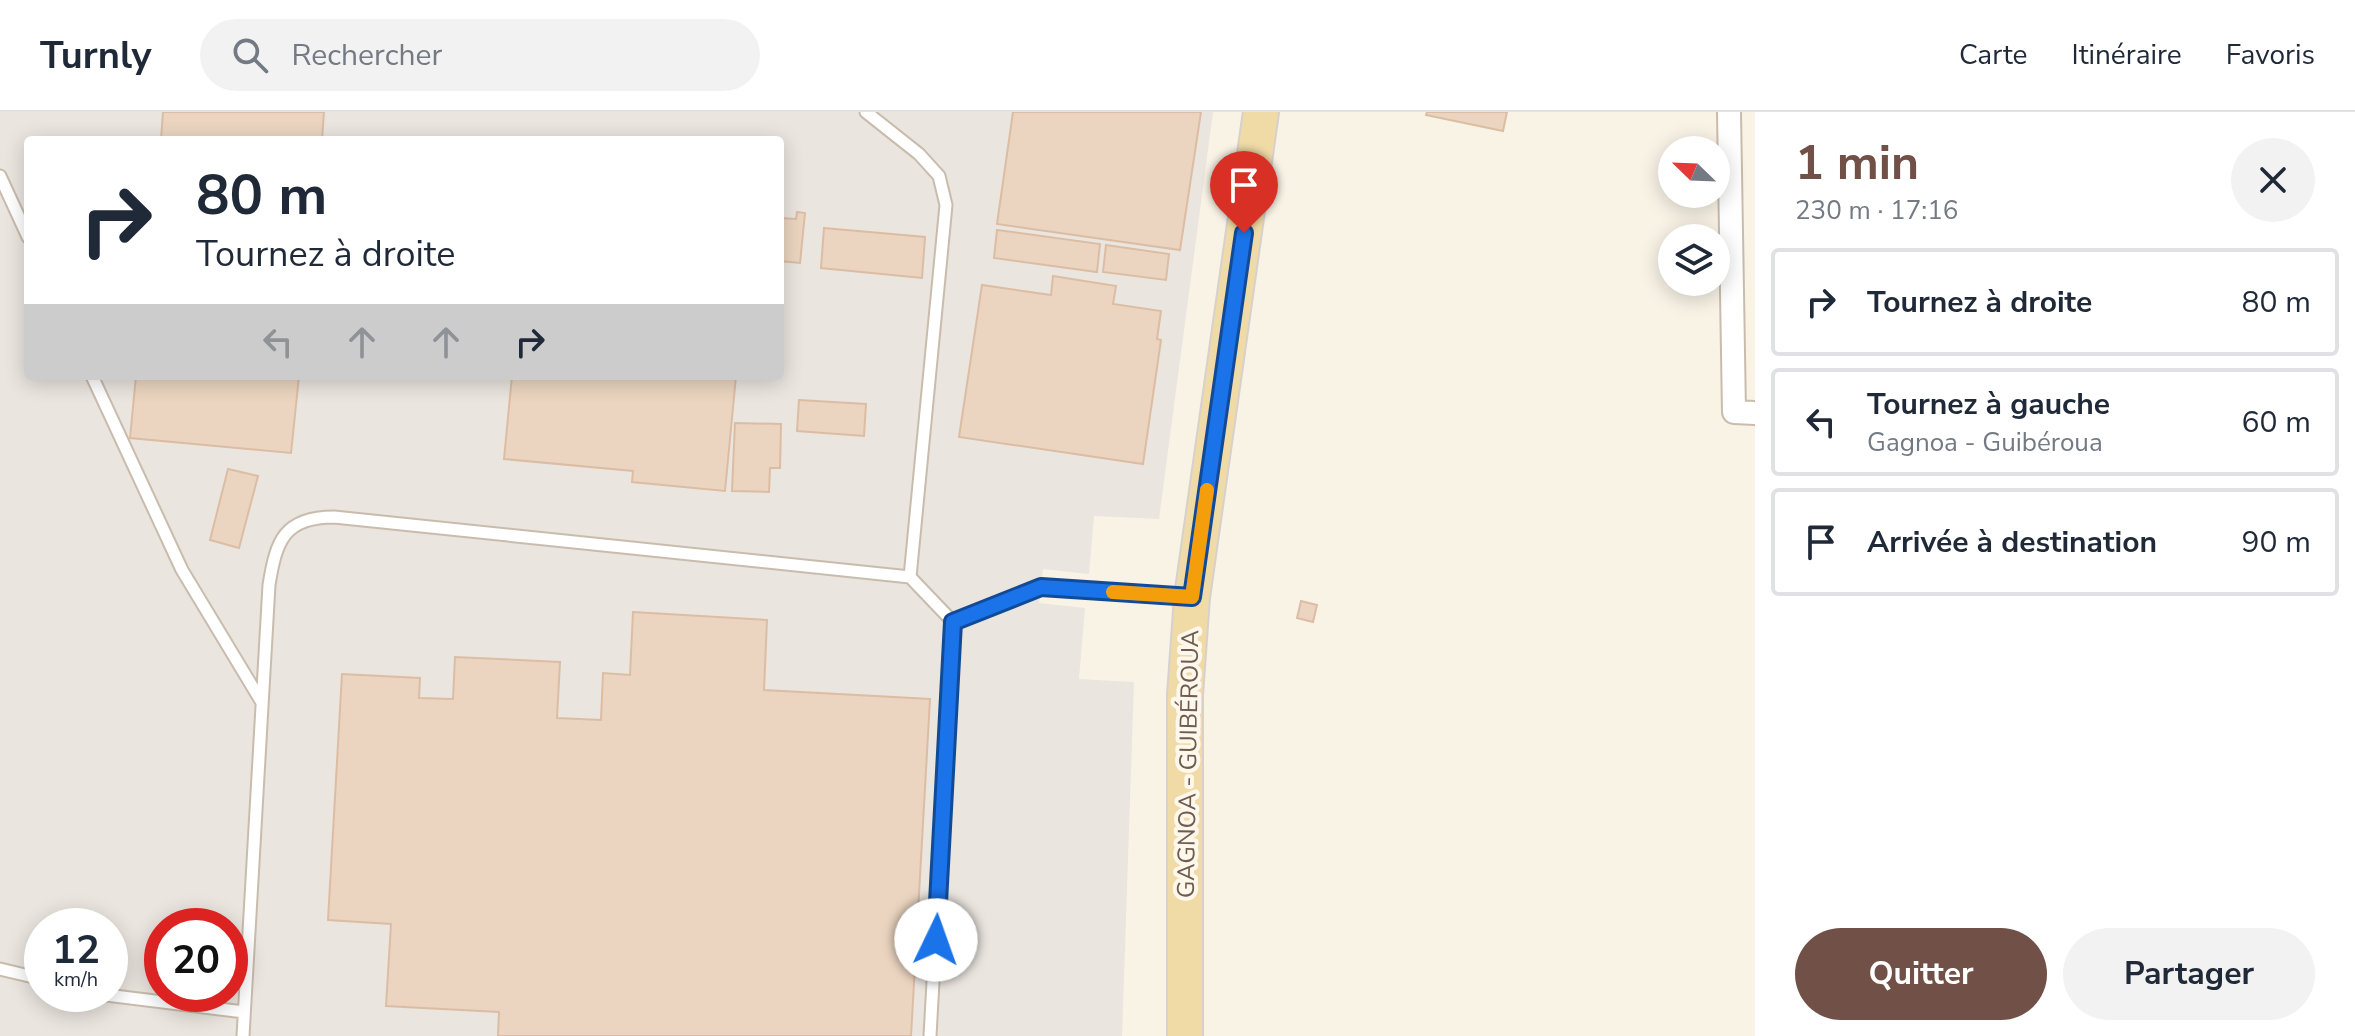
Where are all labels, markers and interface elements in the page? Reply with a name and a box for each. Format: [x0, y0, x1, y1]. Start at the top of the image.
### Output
search box [200, 19, 760, 91]
text: Turnly [40, 30, 152, 81]
icon: search [228, 33, 272, 77]
text: Rechercher [292, 35, 442, 76]
text: Carte [1959, 36, 2028, 74]
text: Itinéraire [2072, 36, 2182, 74]
text: Favoris [2226, 36, 2315, 74]
text: 1 min [1795, 130, 1919, 196]
north arrow [1658, 136, 1730, 208]
map controls [1658, 136, 1730, 296]
button: close [2231, 138, 2315, 222]
pin [1210, 151, 1278, 233]
text: 80 m [196, 157, 327, 234]
icon: arrive [1222, 163, 1266, 207]
icon: right [64, 168, 168, 272]
text: 230 m · 17:16 [1795, 193, 1958, 228]
button: layers [1658, 224, 1730, 296]
text: Tournez à droite [196, 230, 455, 279]
icon: right [1799, 280, 1843, 324]
text: Tournez à droite [1867, 282, 2092, 323]
text: 80 m [2242, 282, 2311, 323]
icon: left [256, 320, 300, 364]
icon: ahead [340, 320, 384, 364]
icon: ahead [424, 320, 468, 364]
icon: right [508, 320, 552, 364]
text: Tournez à gauche [1867, 384, 2110, 425]
icon: left [1799, 400, 1843, 444]
text: 60 m [2242, 402, 2311, 443]
text: Gagnoa - Guibéroua [1867, 425, 2103, 460]
icon: arrive [1799, 520, 1843, 564]
text: Arrivée à destination [1867, 522, 2157, 563]
text: 90 m [2242, 522, 2311, 563]
street label: GAGNOA - GUIBÉROUA [1170, 629, 1206, 898]
position arrow [894, 898, 978, 982]
speed limit sign: 20 [144, 908, 248, 1012]
text: 12 [52, 923, 100, 977]
button: Quitter [1795, 928, 2047, 1020]
button: Partager [2063, 928, 2315, 1020]
text: km/h [54, 966, 98, 993]

